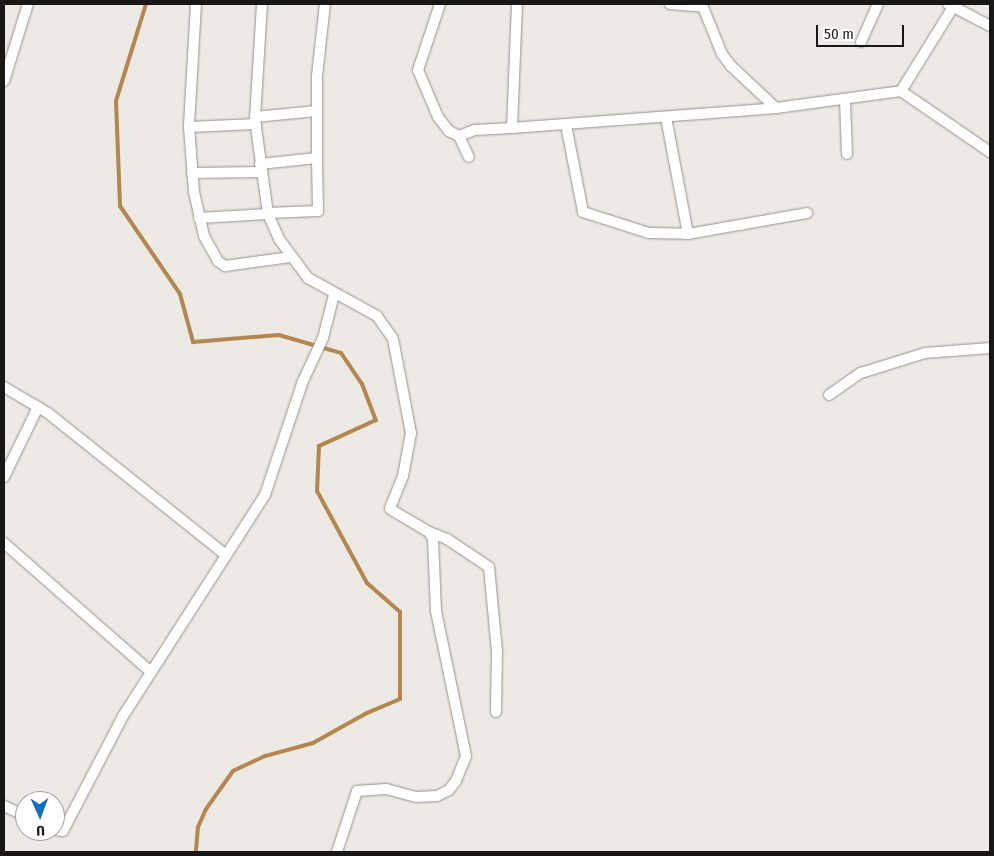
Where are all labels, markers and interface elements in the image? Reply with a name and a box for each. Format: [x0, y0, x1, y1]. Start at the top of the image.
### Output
scale bar [819, 15, 906, 47]
text: 50 m [824, 25, 854, 43]
north arrow [15, 791, 65, 841]
text: U [36, 822, 45, 839]

